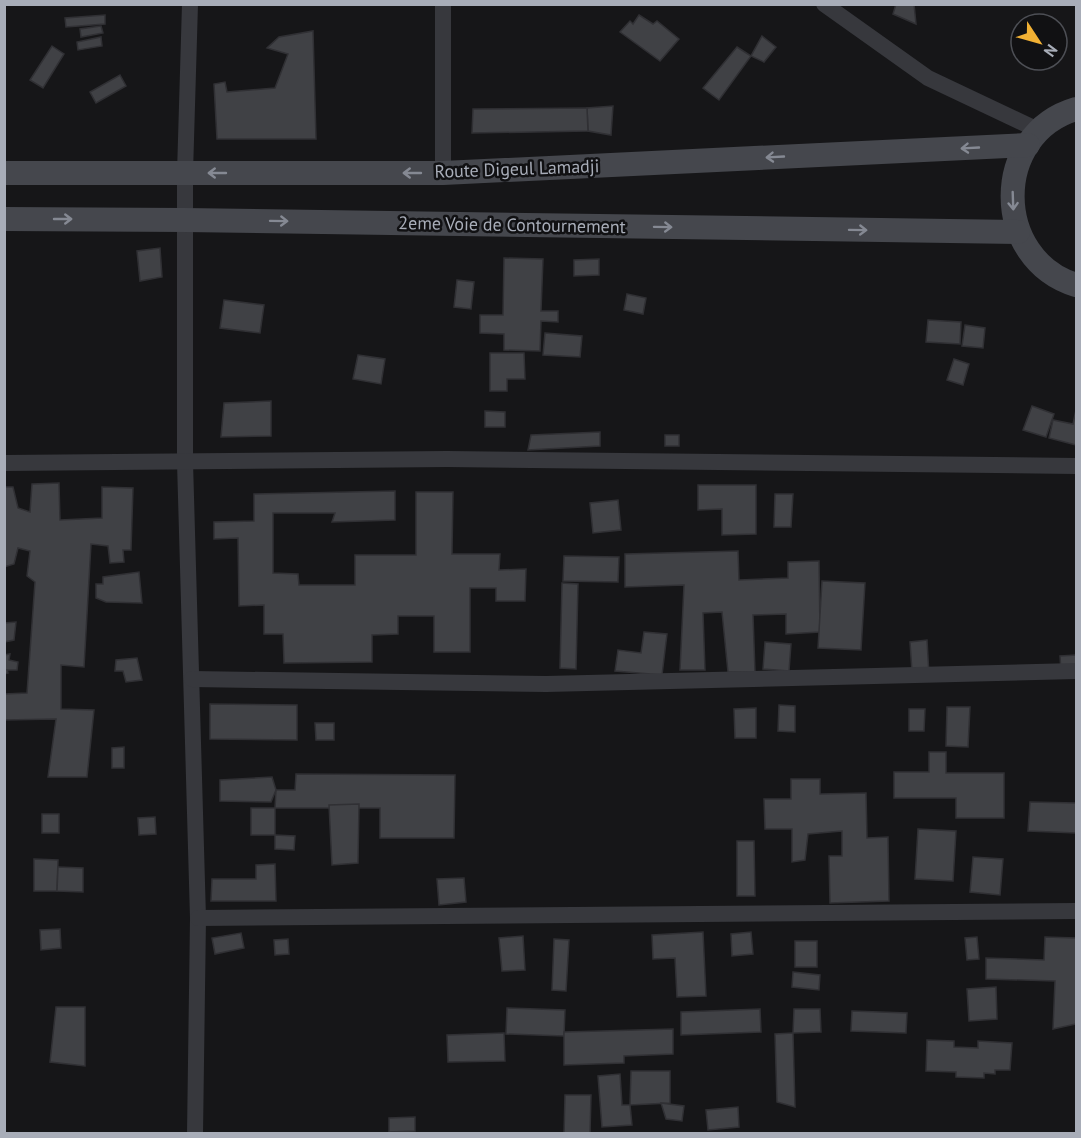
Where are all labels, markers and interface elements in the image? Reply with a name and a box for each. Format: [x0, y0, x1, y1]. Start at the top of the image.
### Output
north arrow [1009, 12, 1069, 72]
text: N [1040, 41, 1062, 61]
one-way arrow [960, 142, 980, 153]
one-way arrow [765, 151, 785, 162]
street label: Route Digeul Lamadji [434, 154, 600, 183]
one-way arrow [208, 167, 228, 179]
one-way arrow [403, 167, 423, 179]
one-way arrow [1007, 191, 1018, 211]
street label: 2eme Voie de Contournement [398, 211, 626, 238]
one-way arrow [52, 213, 72, 225]
one-way arrow [268, 215, 288, 227]
one-way arrow [652, 221, 672, 233]
one-way arrow [847, 224, 867, 236]

